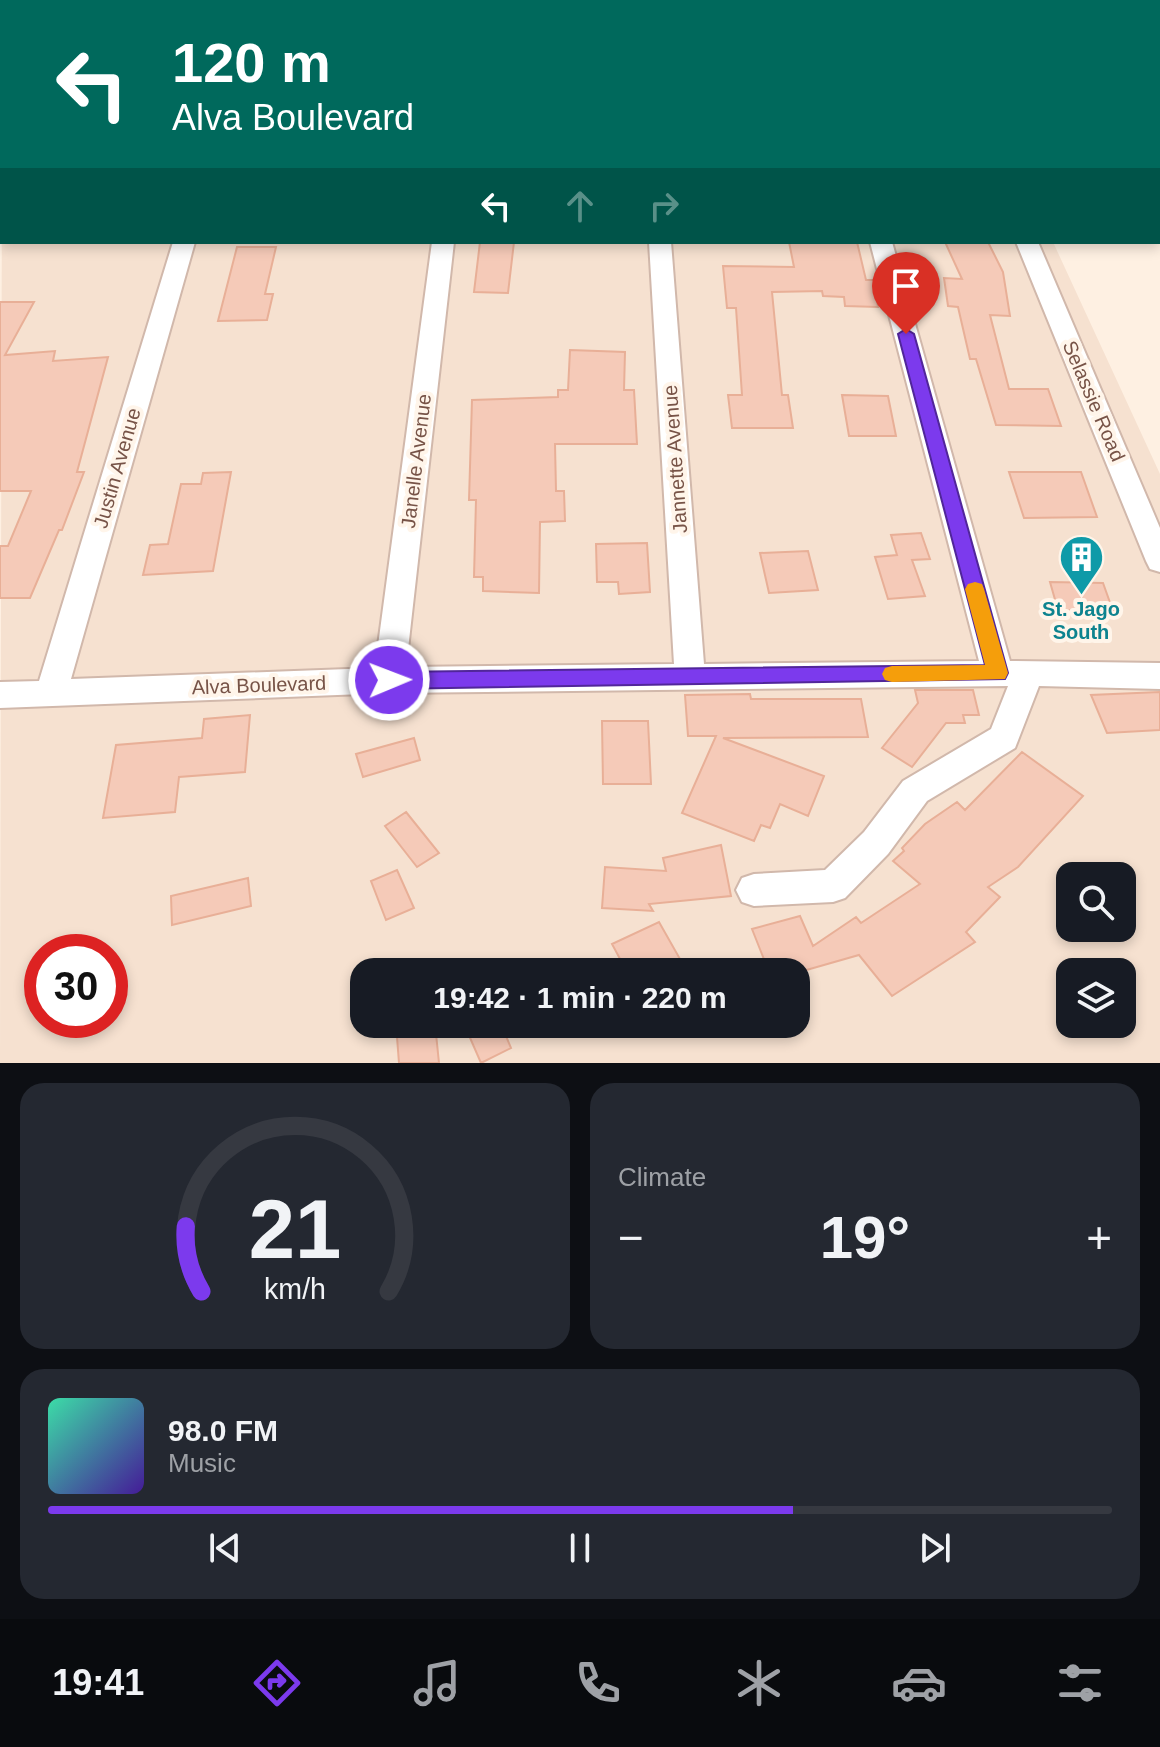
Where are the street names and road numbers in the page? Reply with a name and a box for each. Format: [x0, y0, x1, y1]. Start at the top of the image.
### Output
street label: Selassie Road [1059, 337, 1129, 465]
street label: Jannette Avenue [659, 384, 691, 534]
street label: Janelle Avenue [397, 393, 435, 529]
street label: Justin Avenue [89, 405, 145, 531]
street label: Alva Boulevard [191, 672, 327, 698]

